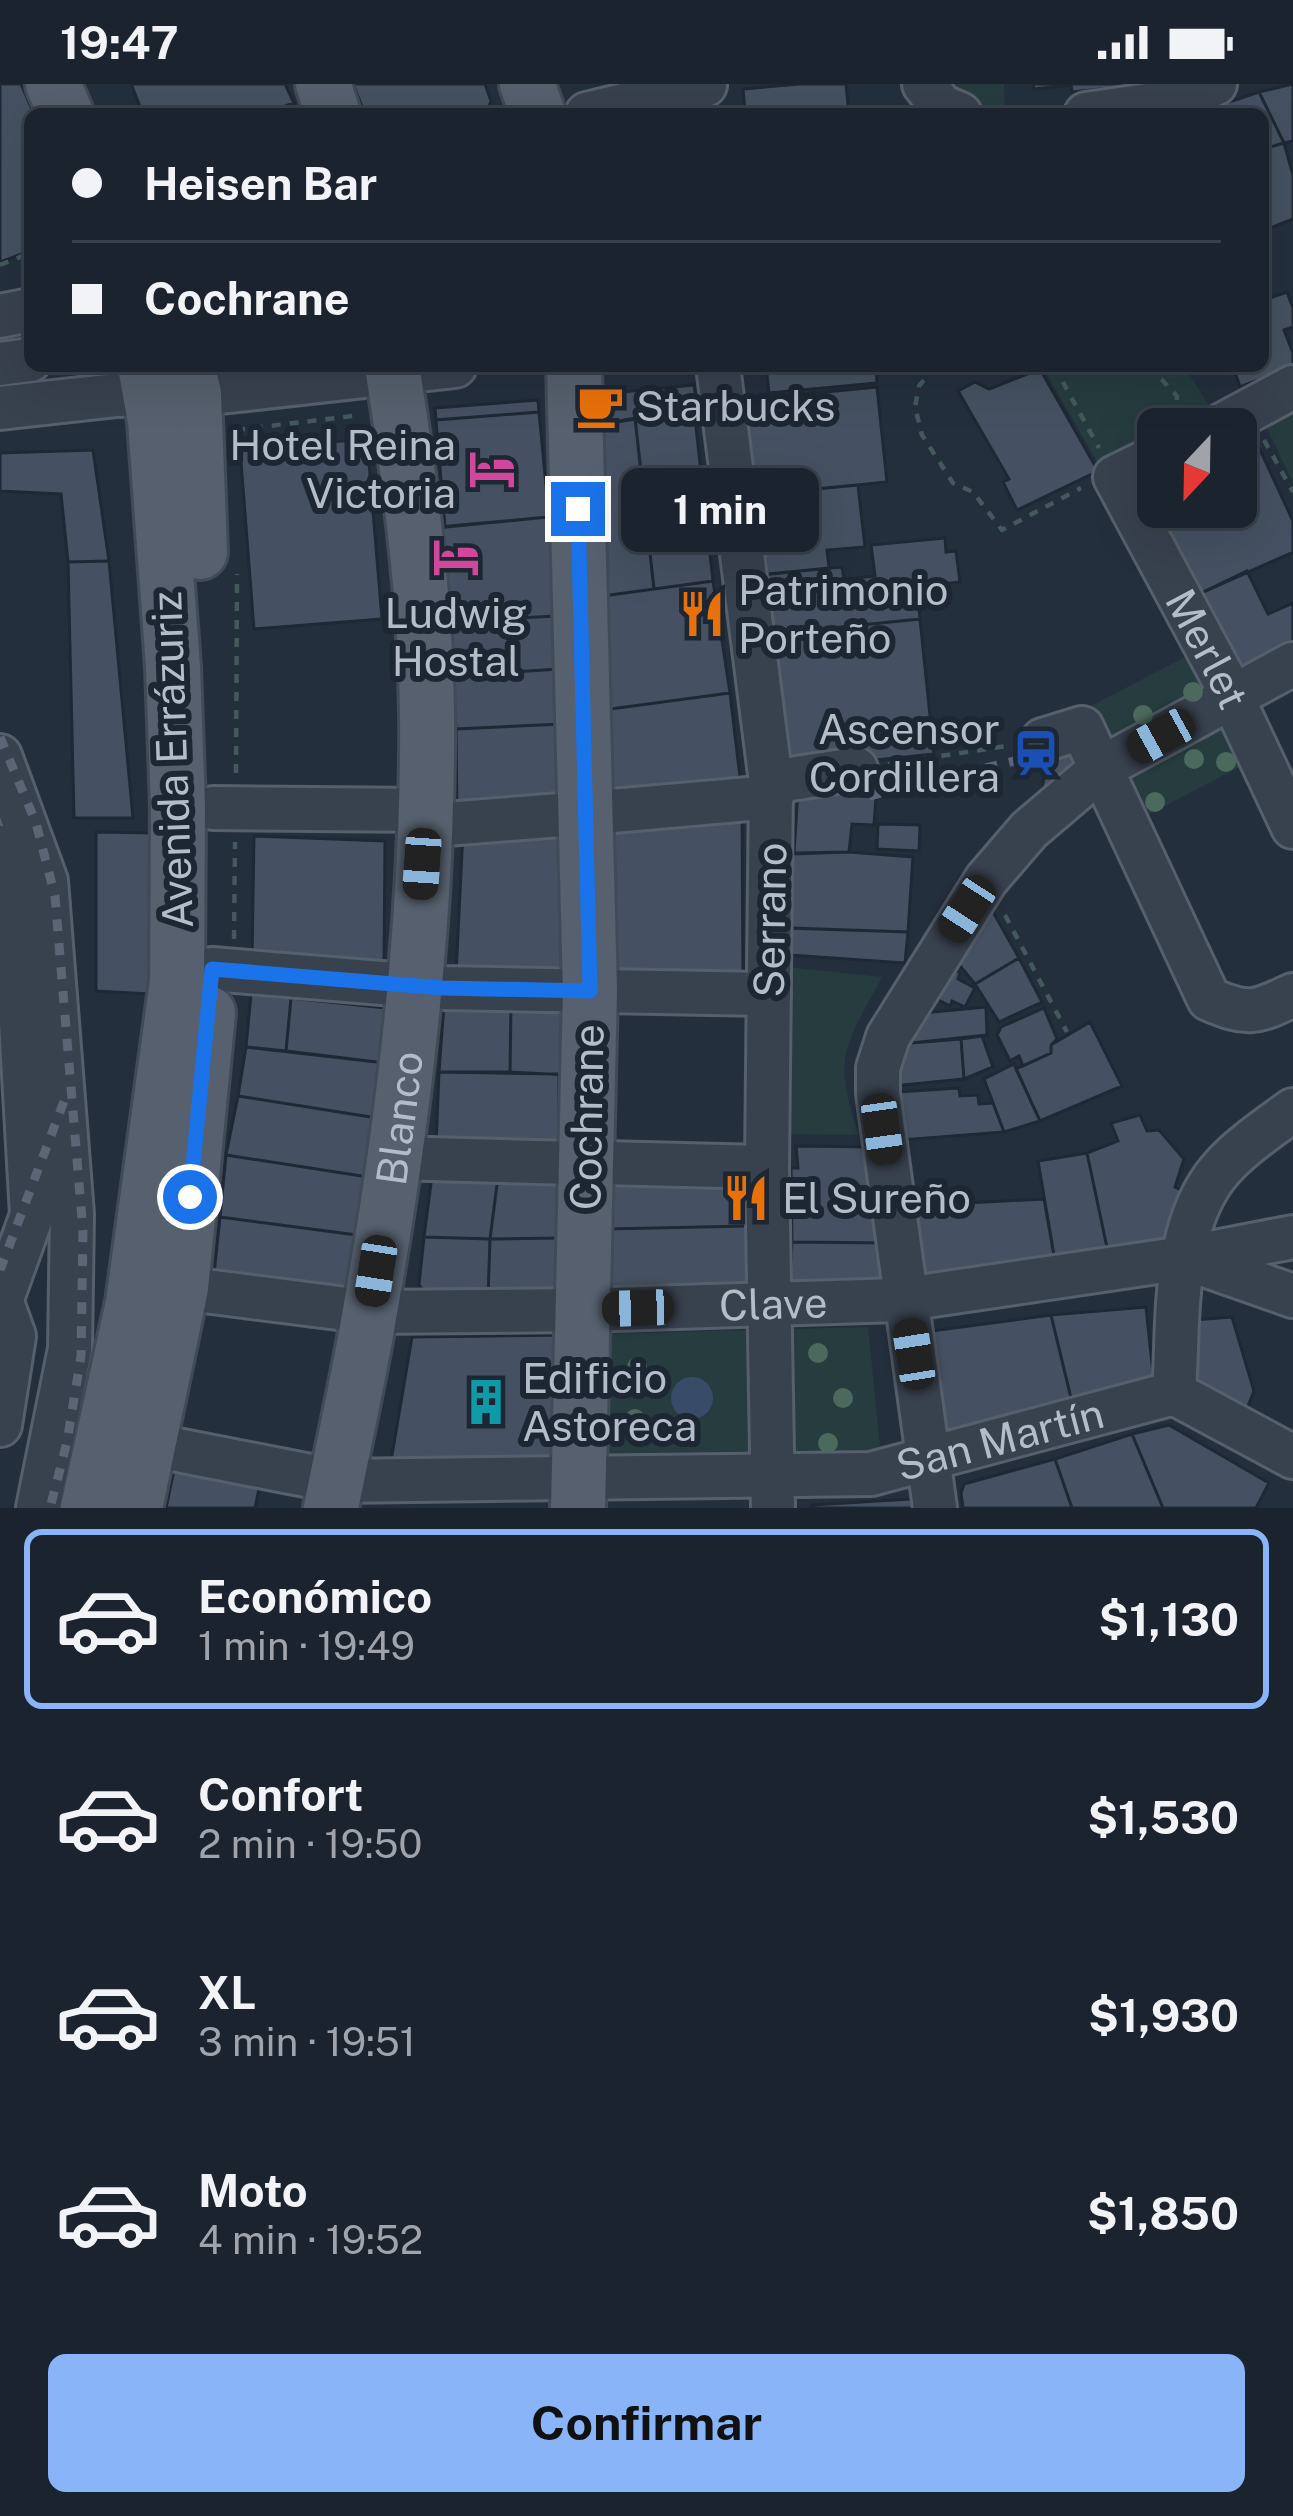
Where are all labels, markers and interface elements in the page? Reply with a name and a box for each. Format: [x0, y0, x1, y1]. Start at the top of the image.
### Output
text: 19:47 [60, 16, 179, 69]
text: Heisen Bar [144, 157, 377, 210]
text: Cochrane [144, 272, 350, 325]
cafe icon: Starbucks [575, 381, 625, 431]
place label: Starbucks [636, 381, 835, 430]
north arrow [1137, 408, 1257, 528]
map controls [1137, 408, 1257, 528]
place label: Hotel Reina Victoria [229, 420, 456, 517]
hotel icon: Hotel Reina Victoria [467, 444, 517, 494]
callout: 1 min [620, 467, 818, 551]
route end [551, 482, 605, 536]
text: 1 min [673, 487, 767, 533]
hotel icon: Ludwig Hostal [431, 532, 481, 582]
place label: Patrimonio Porteño [738, 565, 949, 662]
street label: Merlet [1156, 581, 1259, 716]
place label: Ludwig Hostal [385, 588, 528, 685]
restaurant icon: Patrimonio Porteño [677, 589, 727, 639]
street label: Avenida Errázuriz [141, 591, 202, 930]
car [1121, 703, 1201, 769]
place label: Ascensor Cordillera [809, 704, 1000, 801]
station icon: Ascensor Cordillera [1011, 728, 1061, 778]
car [402, 827, 442, 901]
street label: Serrano [744, 842, 795, 998]
car [932, 869, 1002, 949]
street label: Cochrane [560, 1023, 613, 1211]
street label: Blanco [366, 1048, 432, 1188]
car [859, 1091, 905, 1167]
route start [163, 1170, 217, 1224]
restaurant icon: El Sureño [721, 1173, 771, 1223]
place label: El Sureño [782, 1173, 971, 1222]
car [353, 1233, 399, 1309]
street label: Clave [718, 1277, 828, 1330]
car [601, 1289, 675, 1327]
car [891, 1316, 937, 1392]
place label: Edificio Astoreca [522, 1353, 697, 1450]
building icon: Edificio Astoreca [461, 1377, 511, 1427]
street label: San Martín [891, 1388, 1109, 1490]
icon: car [54, 1565, 162, 1673]
text: Económico [198, 1570, 432, 1623]
text: $1,130 [1099, 1593, 1239, 1646]
text: 1 min · 19:49 [198, 1623, 415, 1669]
icon: car [54, 1763, 162, 1871]
text: Confort [198, 1768, 363, 1821]
text: $1,530 [1087, 1791, 1239, 1844]
text: 2 min · 19:50 [198, 1821, 422, 1867]
icon: car [54, 1961, 162, 2069]
text: XL [198, 1966, 256, 2019]
text: $1,930 [1088, 1989, 1239, 2042]
text: 3 min · 19:51 [198, 2019, 416, 2065]
icon: car [54, 2159, 162, 2267]
text: Moto [198, 2164, 308, 2217]
text: $1,850 [1087, 2187, 1239, 2240]
text: 4 min · 19:52 [198, 2217, 423, 2263]
button: Confirmar [48, 2354, 1245, 2492]

